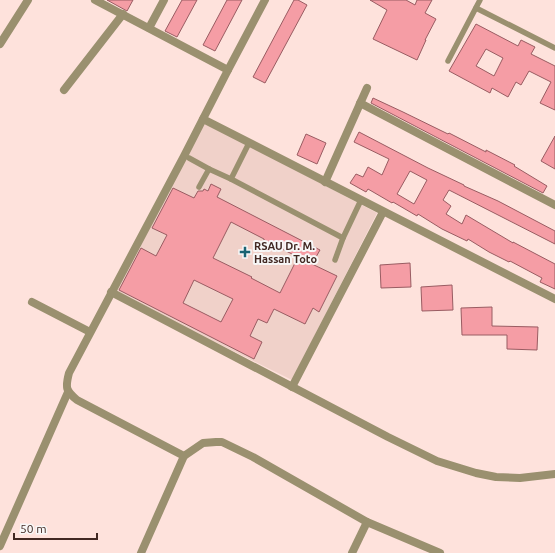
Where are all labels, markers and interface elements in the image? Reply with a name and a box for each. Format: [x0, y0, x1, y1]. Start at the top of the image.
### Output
place label: RSAU Dr. M. Hassan Toto [254, 240, 317, 265]
marker: RSAU Dr. M. Hassan Toto [239, 246, 251, 258]
scale bar [14, 515, 97, 541]
text: 50 m [20, 522, 47, 535]

